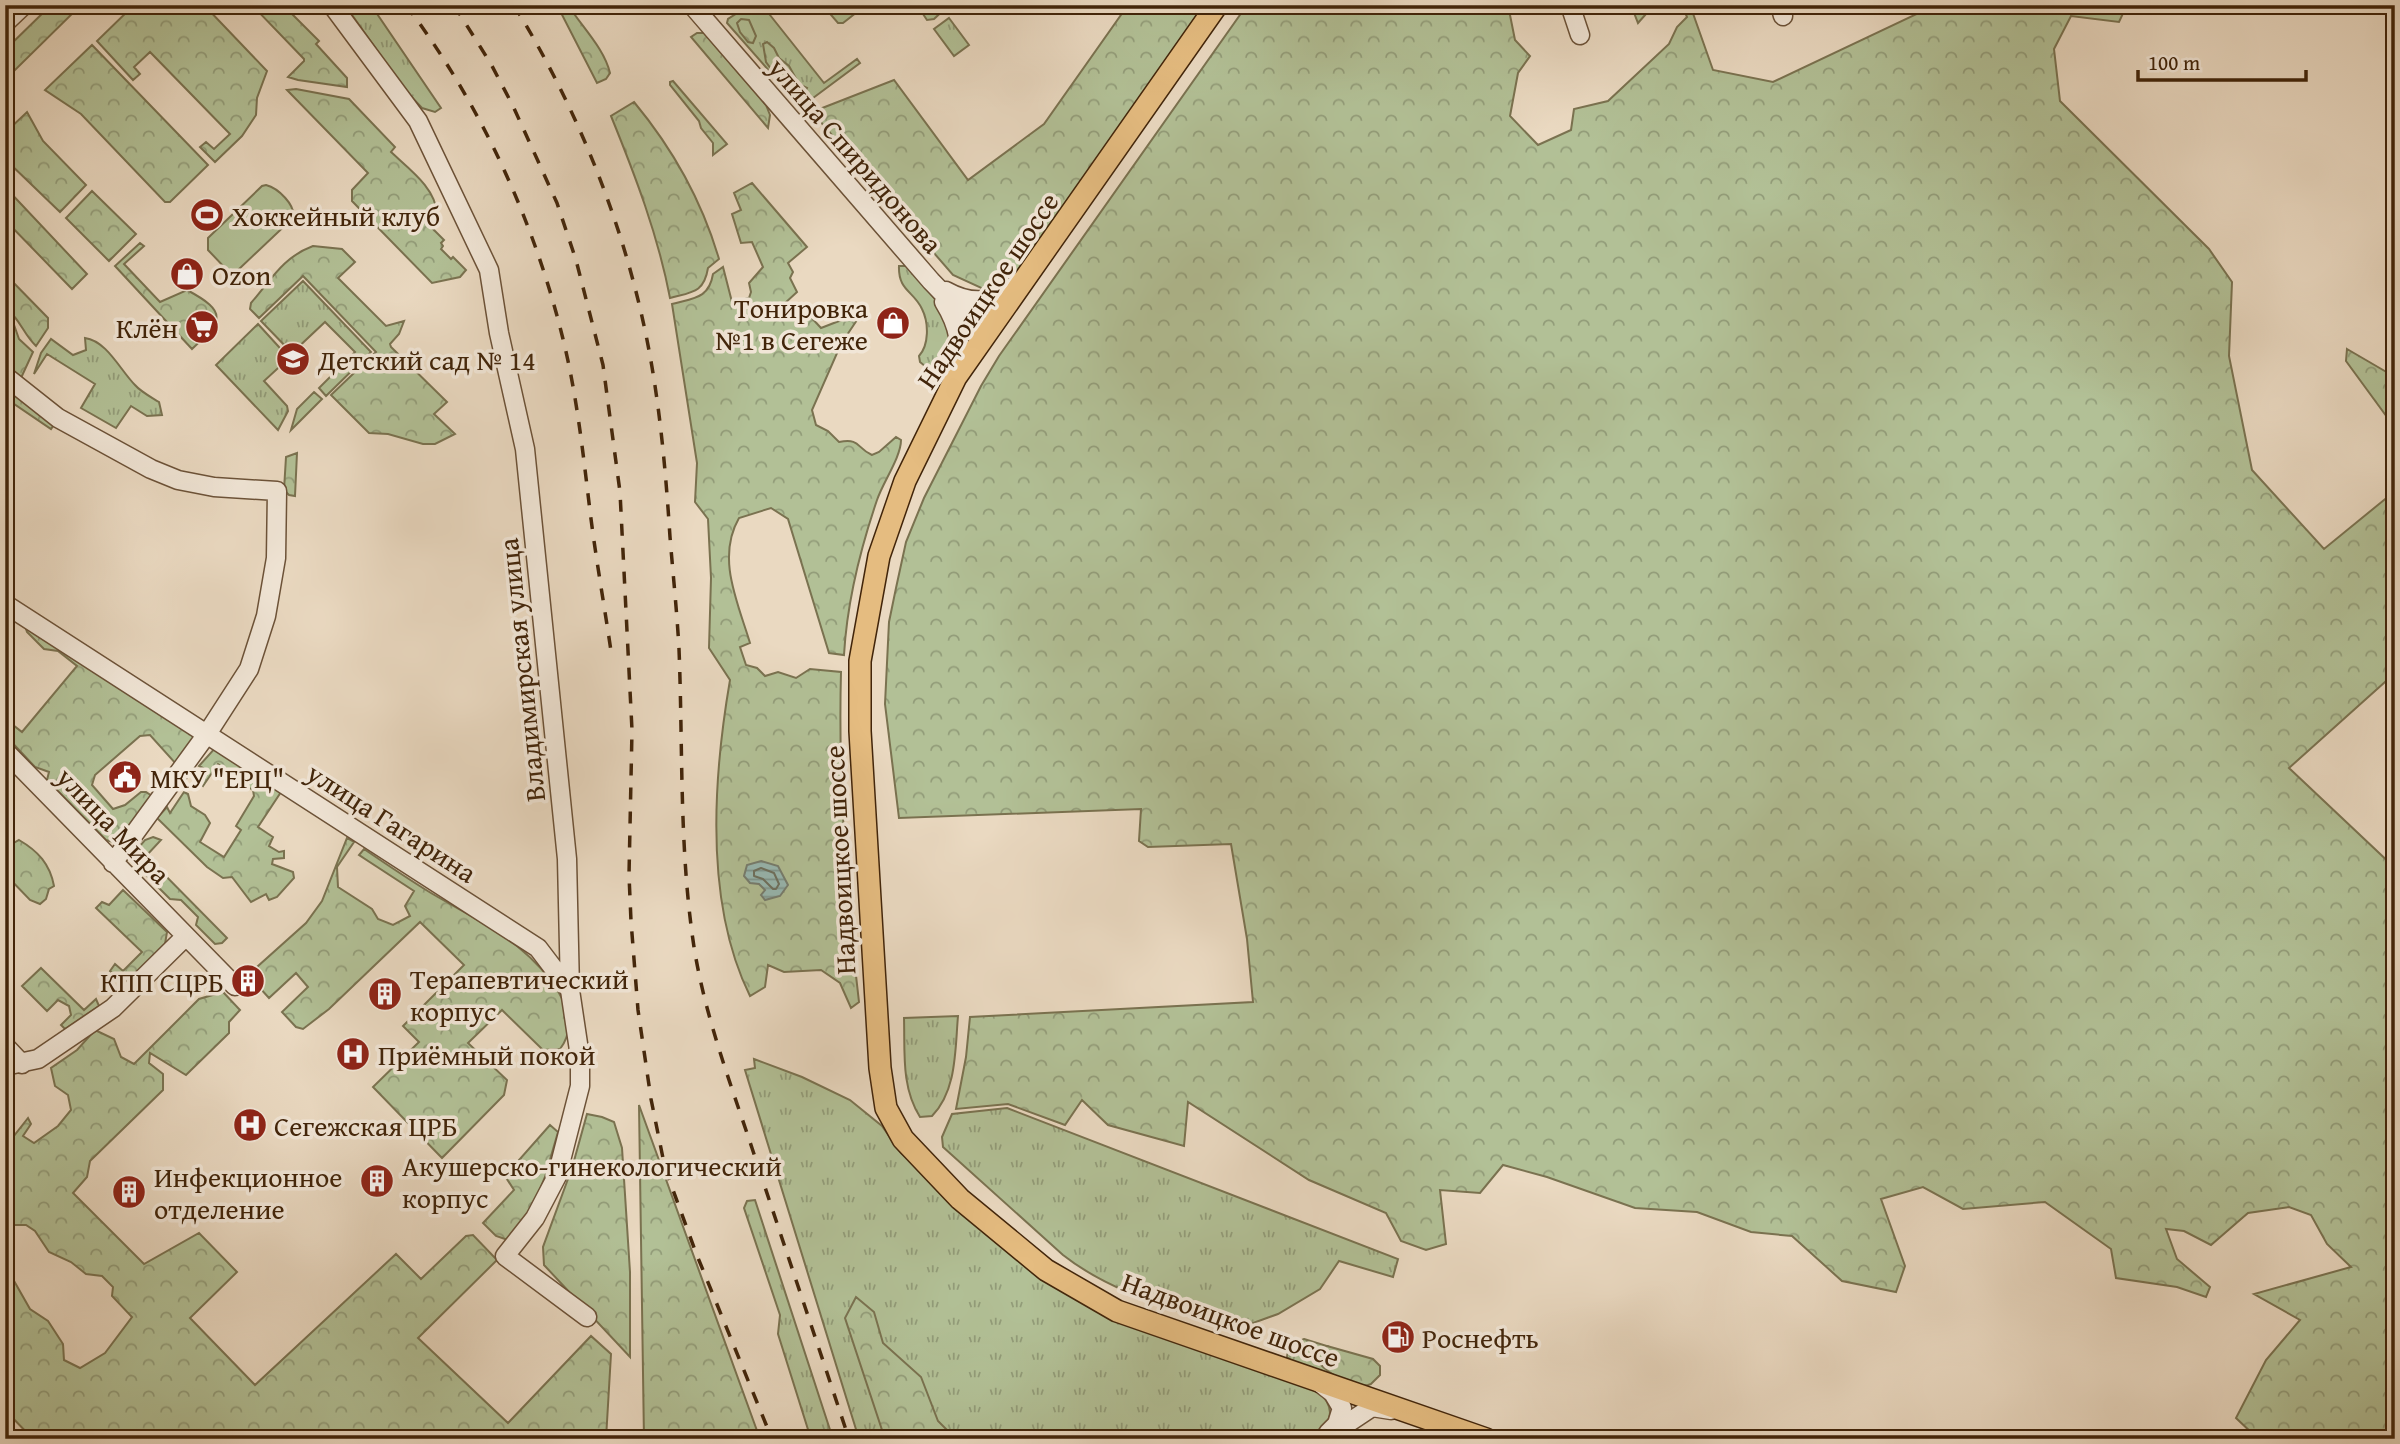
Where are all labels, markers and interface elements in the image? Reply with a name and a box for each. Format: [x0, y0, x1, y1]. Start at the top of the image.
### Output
scale bar [2138, 38, 2306, 82]
street label: улица Спиридонова [758, 47, 953, 263]
text: 100 m [2148, 47, 2200, 78]
street label: Надвоицкое шоссе [906, 183, 1068, 397]
place label: Хоккейный клуб [232, 195, 440, 236]
sports icon: Хоккейный клуб [188, 196, 226, 234]
place label: Ozon [212, 254, 272, 295]
shop icon: Ozon [168, 255, 206, 293]
place label: Тонировка №1 в Сегеже [715, 287, 869, 360]
shop icon: Тонировка №1 в Сегеже [874, 304, 912, 342]
place label: Клён [116, 307, 178, 348]
supermarket icon: Клён [183, 308, 221, 346]
place label: Детский сад № 14 [317, 339, 536, 380]
school or university icon: Детский сад № 14 [274, 340, 312, 378]
street label: Владимирская улица [487, 536, 555, 804]
street label: Надвоицкое шоссе [813, 744, 865, 976]
street label: улица Гагарина [298, 751, 486, 893]
street label: улица Мира [47, 757, 181, 893]
place label: МКУ "ЕРЦ" [150, 757, 284, 798]
public building icon: МКУ "ЕРЦ" [106, 758, 144, 796]
place label: Терапевтический корпус [410, 958, 629, 1031]
place label: КПП СЦРБ [100, 961, 224, 1002]
building icon: КПП СЦРБ [229, 962, 267, 1000]
building icon: Терапевтический корпус [366, 975, 404, 1013]
place label: Приёмный покой [378, 1034, 595, 1075]
hospital icon: Приёмный покой [334, 1035, 372, 1073]
place label: Сегежская ЦРБ [274, 1105, 458, 1146]
hospital icon: Сегежская ЦРБ [231, 1106, 269, 1144]
place label: Акушерско-гинекологический корпус [402, 1145, 782, 1218]
place label: Инфекционное отделение [154, 1156, 342, 1229]
building icon: Акушерско-гинекологический корпус [358, 1162, 396, 1200]
building icon: Инфекционное отделение [110, 1173, 148, 1211]
street label: Надвоицкое шоссе [1116, 1261, 1346, 1377]
place label: Роснефть [1422, 1317, 1539, 1358]
fuel station icon: Роснефть [1379, 1318, 1417, 1356]

